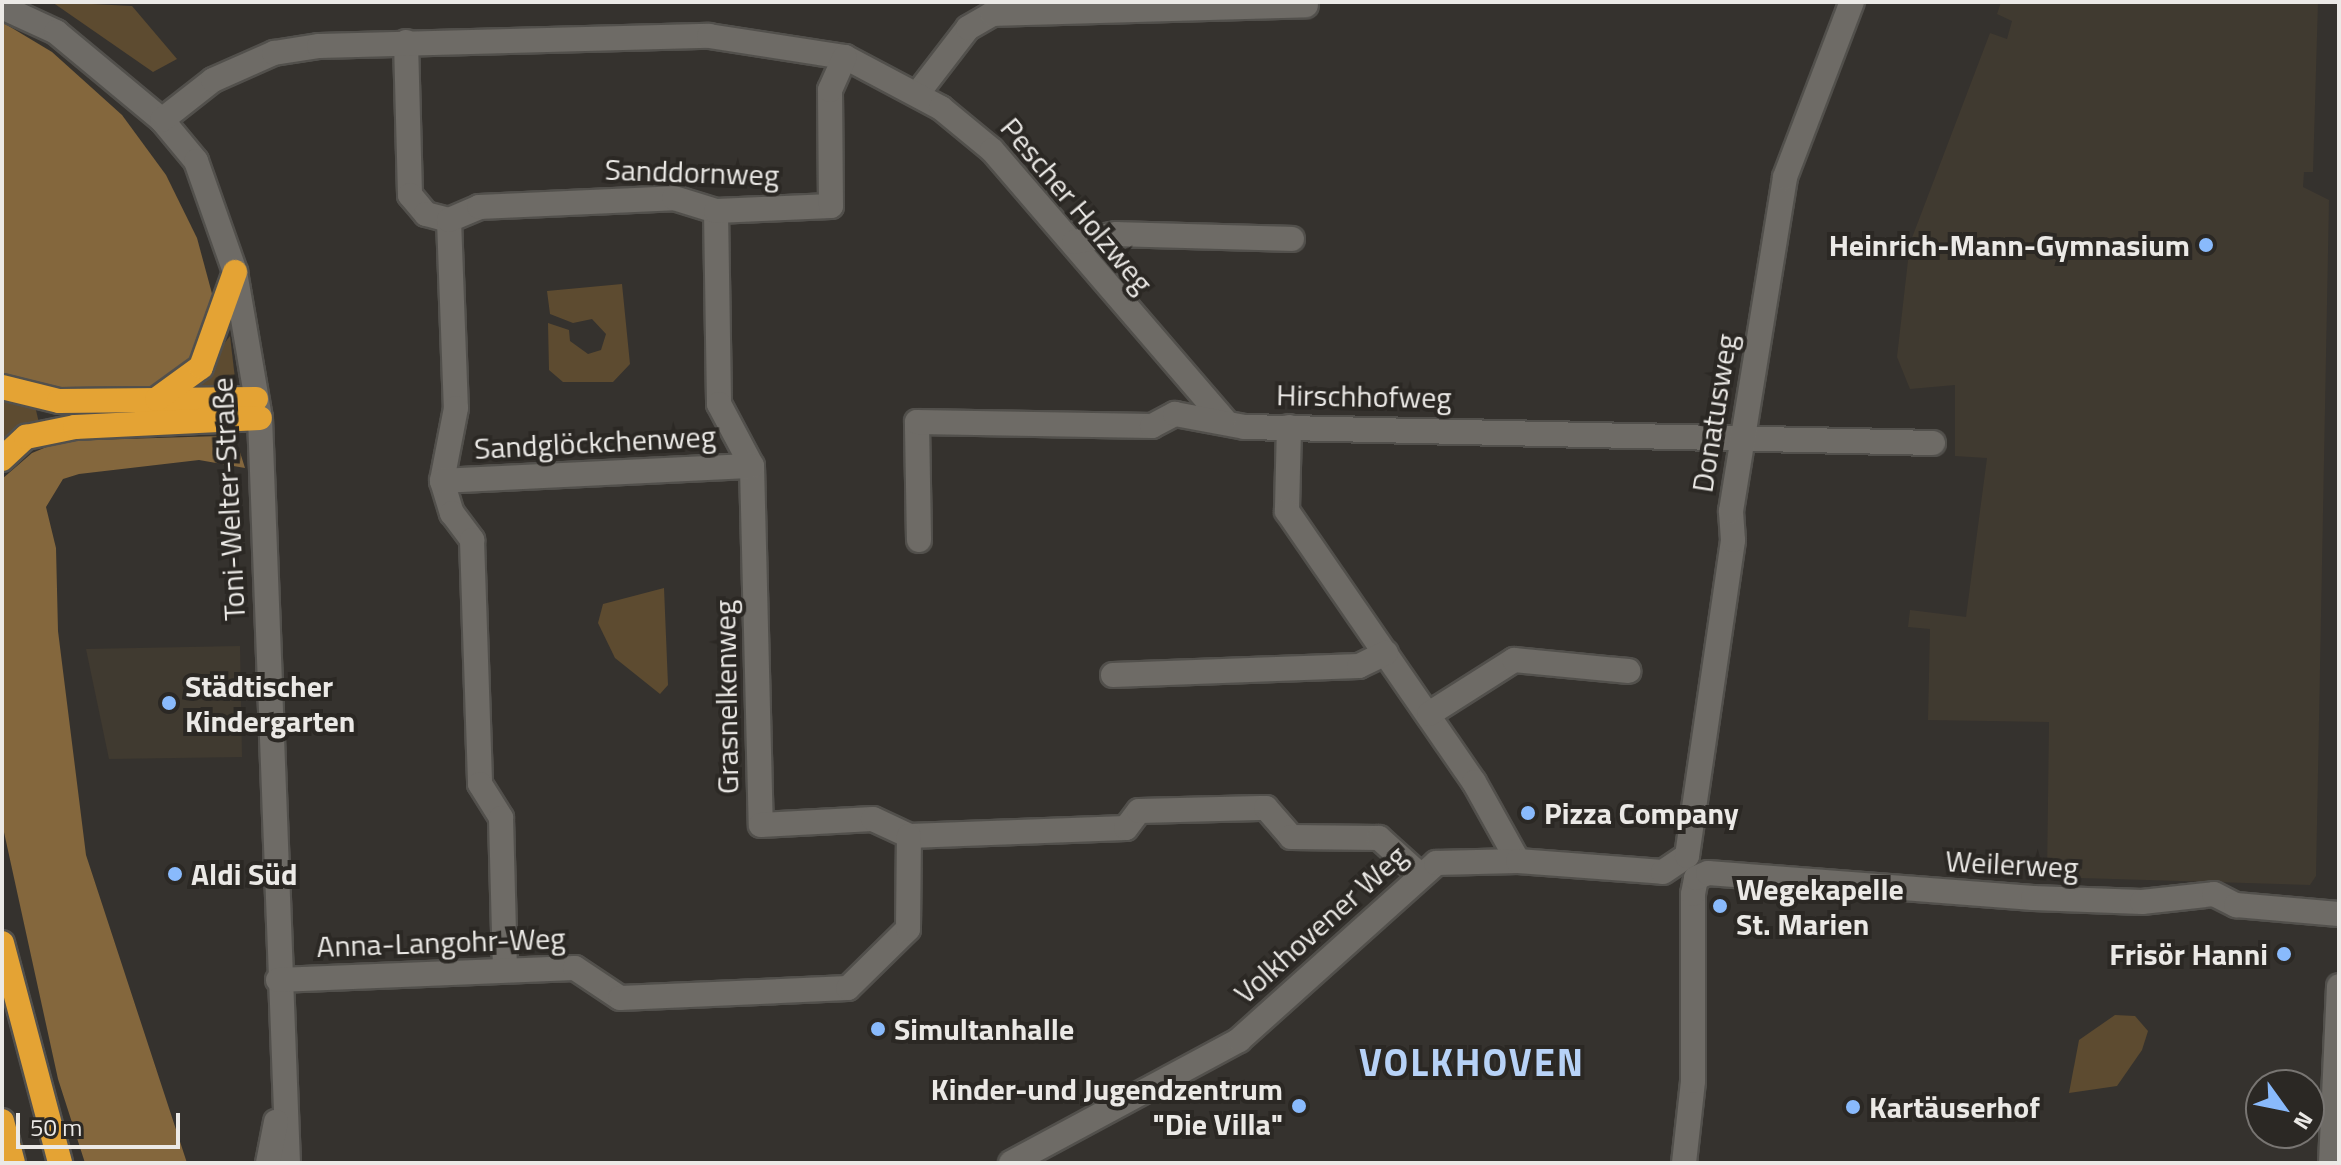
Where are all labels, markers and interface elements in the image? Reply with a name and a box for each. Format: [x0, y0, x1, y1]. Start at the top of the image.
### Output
street label: Pescher Holzweg [993, 110, 1161, 300]
street label: Sanddornweg [604, 151, 780, 193]
place label: Heinrich-Mann-Gymnasium [1829, 227, 2190, 263]
marker: Heinrich-Mann-Gymnasium [2197, 236, 2215, 254]
street label: Donatusweg [1684, 331, 1744, 495]
street label: Toni-Welter-Straße [204, 376, 252, 622]
street label: Hirschhofweg [1276, 376, 1452, 416]
street label: Sandglöckchenweg [473, 418, 717, 466]
street label: Grasnelkenweg [706, 600, 746, 794]
place label: Städtischer Kindergarten [185, 668, 355, 738]
marker: Städtischer Kindergarten [160, 694, 178, 712]
place label: Pizza Company [1544, 795, 1739, 831]
marker: Pizza Company [1519, 804, 1537, 822]
street label: Volkhovener Weg [1226, 837, 1414, 1011]
street label: Weilerweg [1944, 843, 2080, 885]
place label: Aldi Süd [191, 856, 297, 892]
marker: Aldi Süd [166, 865, 184, 883]
place label: Wegekapelle St. Marien [1736, 871, 1904, 942]
marker: Wegekapelle St. Marien [1711, 897, 1729, 915]
street label: Anna-Langohr-Weg [316, 920, 566, 964]
place label: Frisör Hanni [2109, 936, 2268, 972]
marker: Frisör Hanni [2275, 945, 2293, 963]
place label: Simultanhalle [894, 1011, 1074, 1047]
marker: Simultanhalle [869, 1020, 887, 1038]
district label: VOLKHOVEN [1359, 1040, 1585, 1086]
north arrow [2245, 1069, 2325, 1149]
place label: Kinder-und Jugendzentrum "Die Villa" [931, 1071, 1283, 1142]
place label: Kartäuserhof [1869, 1089, 2040, 1125]
scale bar [20, 1097, 184, 1147]
marker: Kinder-und Jugendzentrum "Die Villa" [1290, 1097, 1308, 1115]
marker: Kartäuserhof [1844, 1098, 1862, 1116]
text: N [2285, 1105, 2322, 1137]
text: 50 m [30, 1109, 82, 1145]

